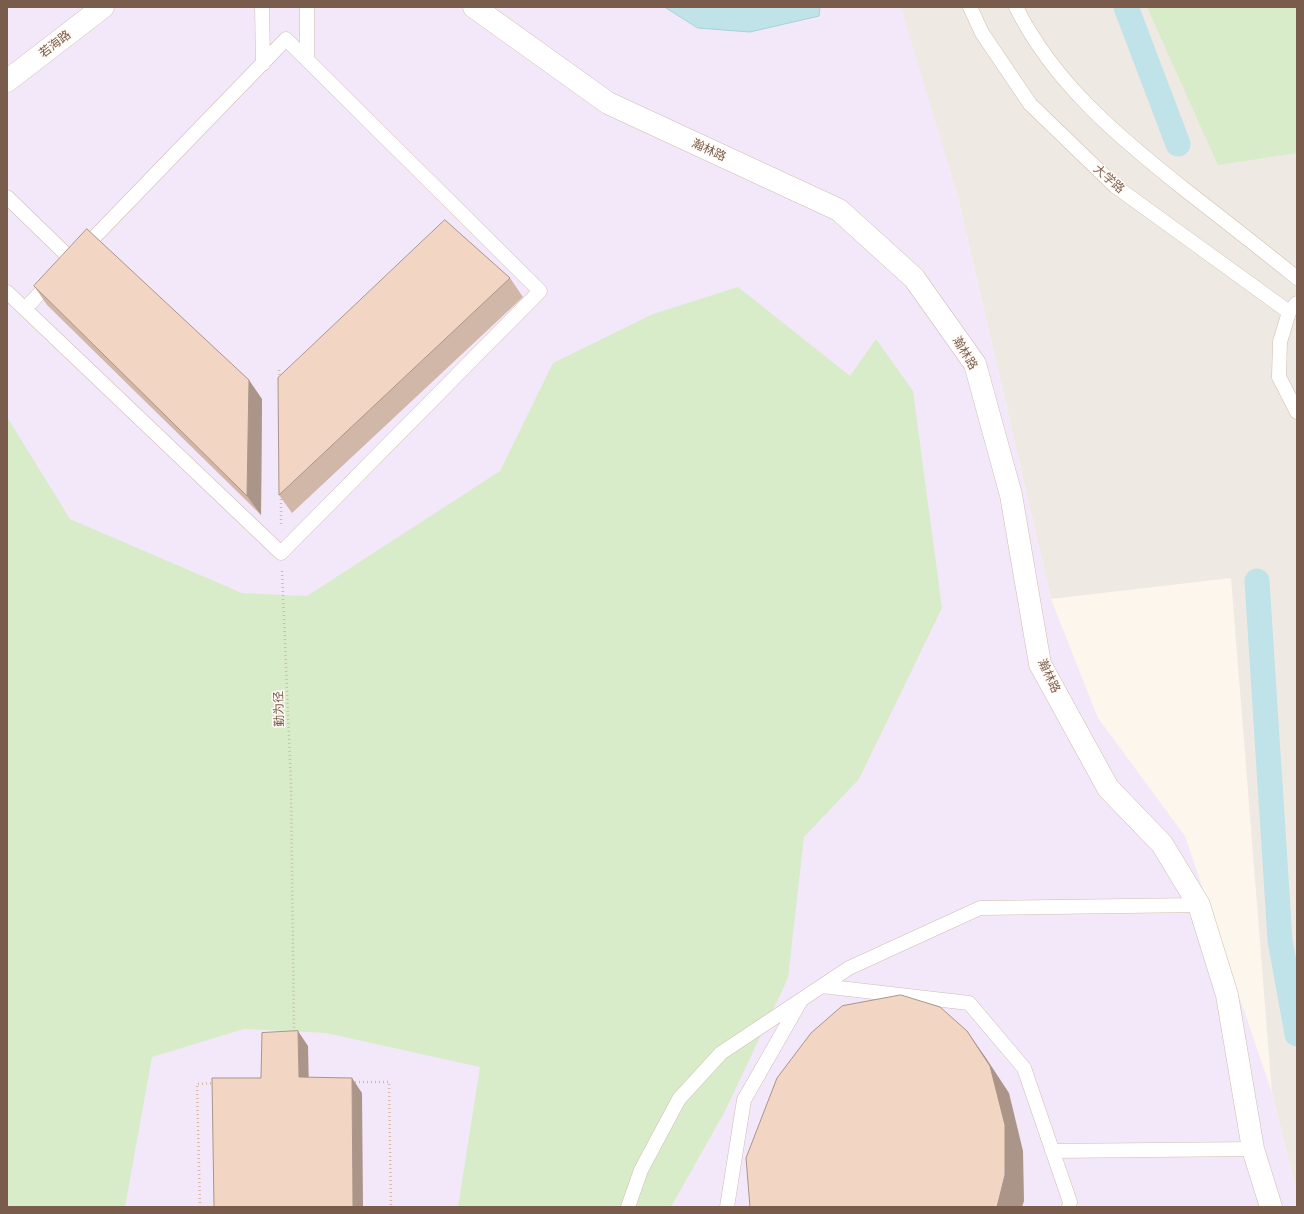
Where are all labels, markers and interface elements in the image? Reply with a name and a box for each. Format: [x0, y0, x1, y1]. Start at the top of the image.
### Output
street label: 若海路 [36, 27, 74, 61]
street label: 瀚林路 [690, 136, 728, 164]
street label: 大学路 [1091, 162, 1127, 196]
street label: 瀚林路 [950, 334, 980, 372]
street label: 瀚林路 [1035, 657, 1063, 695]
street label: 勤为径 [271, 691, 287, 727]

